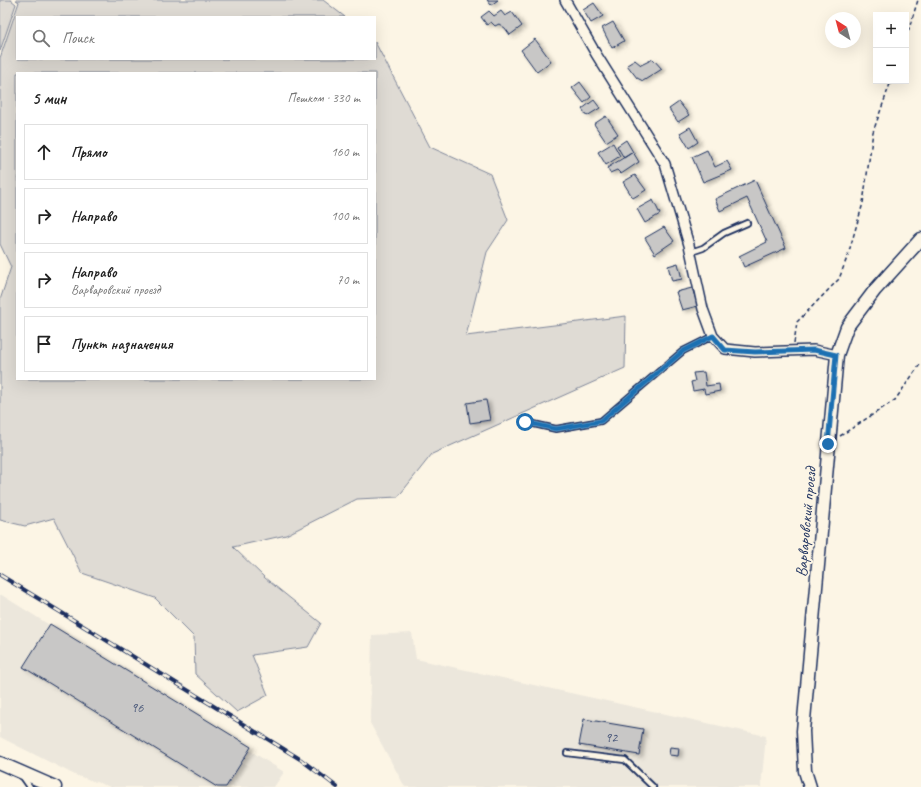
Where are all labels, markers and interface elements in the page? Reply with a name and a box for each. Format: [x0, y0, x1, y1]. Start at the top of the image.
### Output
north arrow [825, 12, 861, 48]
map controls [873, 12, 909, 84]
button: + [873, 12, 909, 48]
search box [16, 16, 376, 60]
icon: search [30, 27, 52, 49]
text: Поиск [62, 29, 94, 48]
button: − [873, 48, 909, 84]
text: 5 мин [32, 88, 66, 109]
text: Пешком · 330 m [287, 90, 360, 106]
icon: ahead [33, 141, 55, 163]
text: Прямо [71, 143, 107, 162]
text: 160 m [331, 144, 359, 160]
icon: right [33, 205, 55, 227]
text: Направо [71, 207, 117, 226]
text: 100 m [331, 208, 359, 224]
text: Направо [71, 263, 117, 282]
icon: right [33, 269, 55, 291]
text: 70 m [337, 272, 359, 288]
text: Варваровский проезд [71, 282, 160, 298]
icon: arrive [33, 333, 55, 355]
text: Пункт назначения [71, 335, 173, 354]
route start [516, 413, 534, 431]
route end [819, 435, 837, 453]
street label: Варваровский проезд [791, 465, 821, 578]
house number: 96 [131, 699, 144, 716]
house number: 92 [605, 729, 619, 746]

